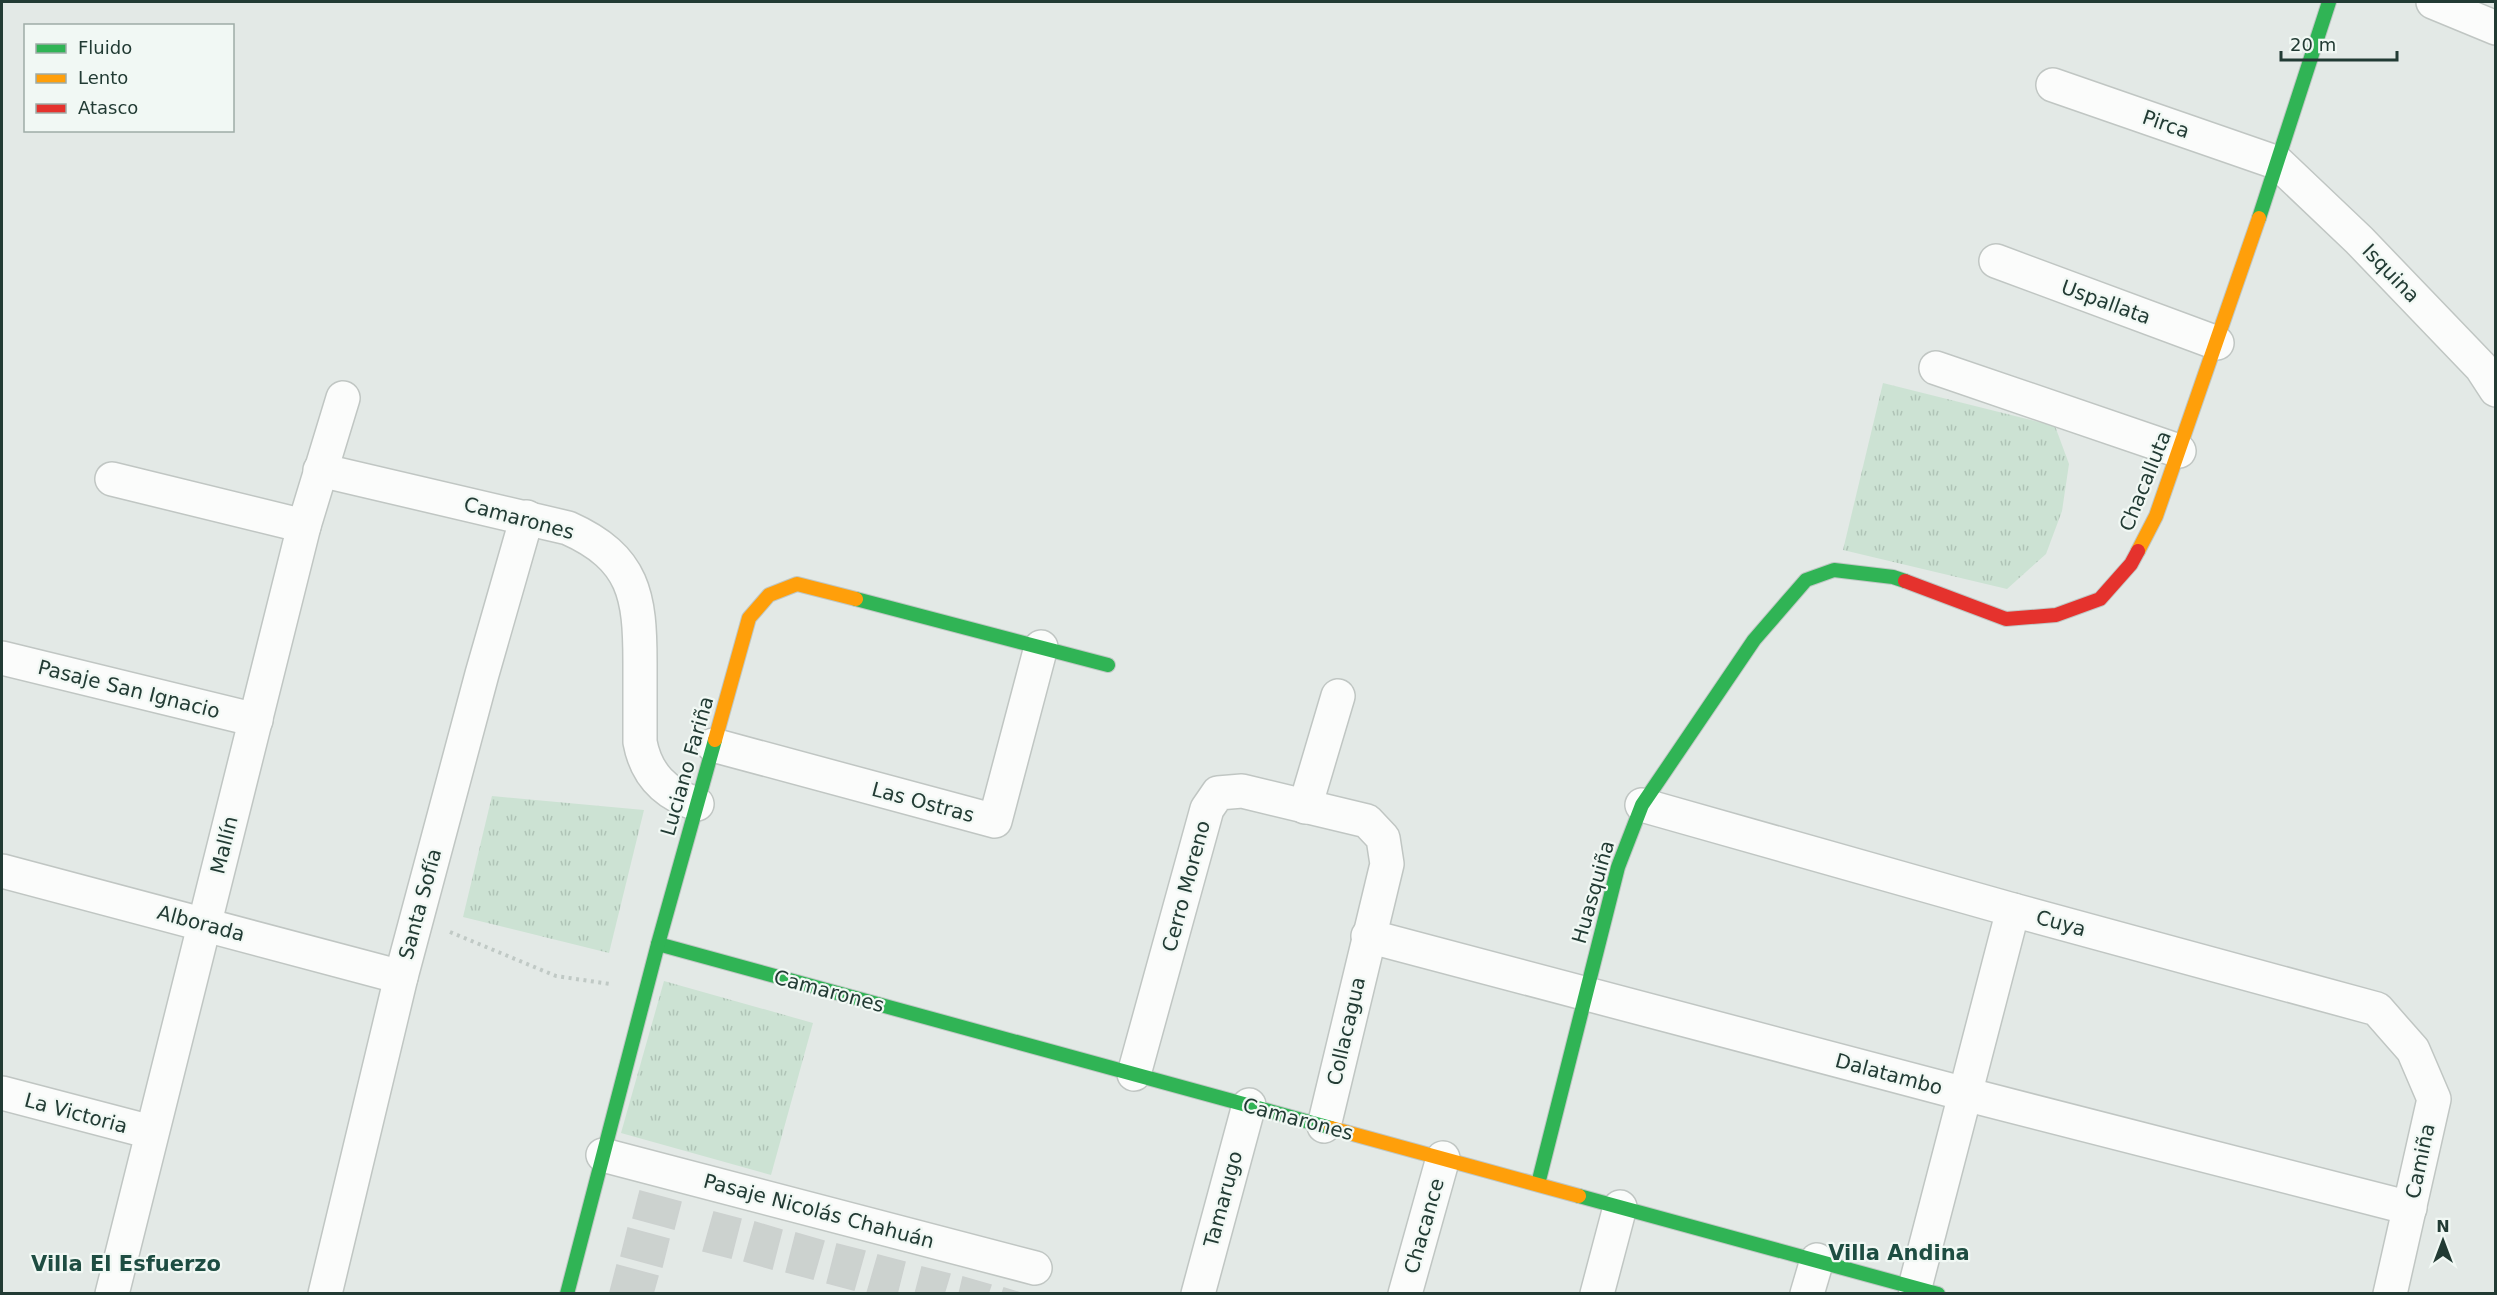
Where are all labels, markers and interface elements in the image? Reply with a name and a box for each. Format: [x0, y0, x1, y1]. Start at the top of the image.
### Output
legend [24, 24, 234, 132]
scale bar [2281, 24, 2396, 62]
text: 20 m [2290, 34, 2336, 55]
text: Fluido [78, 37, 132, 58]
text: Lento [78, 67, 128, 88]
text: Atasco [78, 97, 138, 118]
street label: Pirca [2139, 105, 2193, 143]
street label: Isquina [2357, 239, 2425, 307]
street label: Uspallata [2058, 275, 2154, 329]
street label: Chacalluta [2114, 427, 2176, 535]
street label: Camarones [461, 492, 577, 544]
street label: Pasaje San Ignacio [36, 655, 222, 723]
street label: Luciano Fariña [656, 693, 718, 839]
street label: Las Ostras [869, 777, 977, 827]
street label: Mallín [205, 814, 243, 876]
street label: Cerro Moreno [1157, 818, 1215, 954]
street label: Huasquiña [1567, 838, 1619, 946]
street label: Santa Sofía [394, 846, 446, 962]
street label: Alborada [155, 900, 247, 946]
street label: Cuya [2033, 905, 2089, 941]
street label: Camarones [771, 965, 887, 1017]
street label: Collacagua [1322, 974, 1370, 1088]
street label: Dalatambo [1833, 1048, 1945, 1100]
street label: La Victoria [22, 1088, 130, 1138]
street label: Camarones [1240, 1093, 1356, 1145]
street label: Camiña [2400, 1121, 2440, 1201]
street label: Tamarugo [1198, 1148, 1247, 1251]
street label: Pasaje Nicolás Chahuán [701, 1169, 937, 1253]
street label: Chacance [1399, 1176, 1449, 1276]
north arrow [2413, 1211, 2473, 1271]
text: N [2436, 1217, 2450, 1236]
district label: Villa Andina [1828, 1241, 1970, 1265]
district label: Villa El Esfuerzo [31, 1252, 221, 1276]

